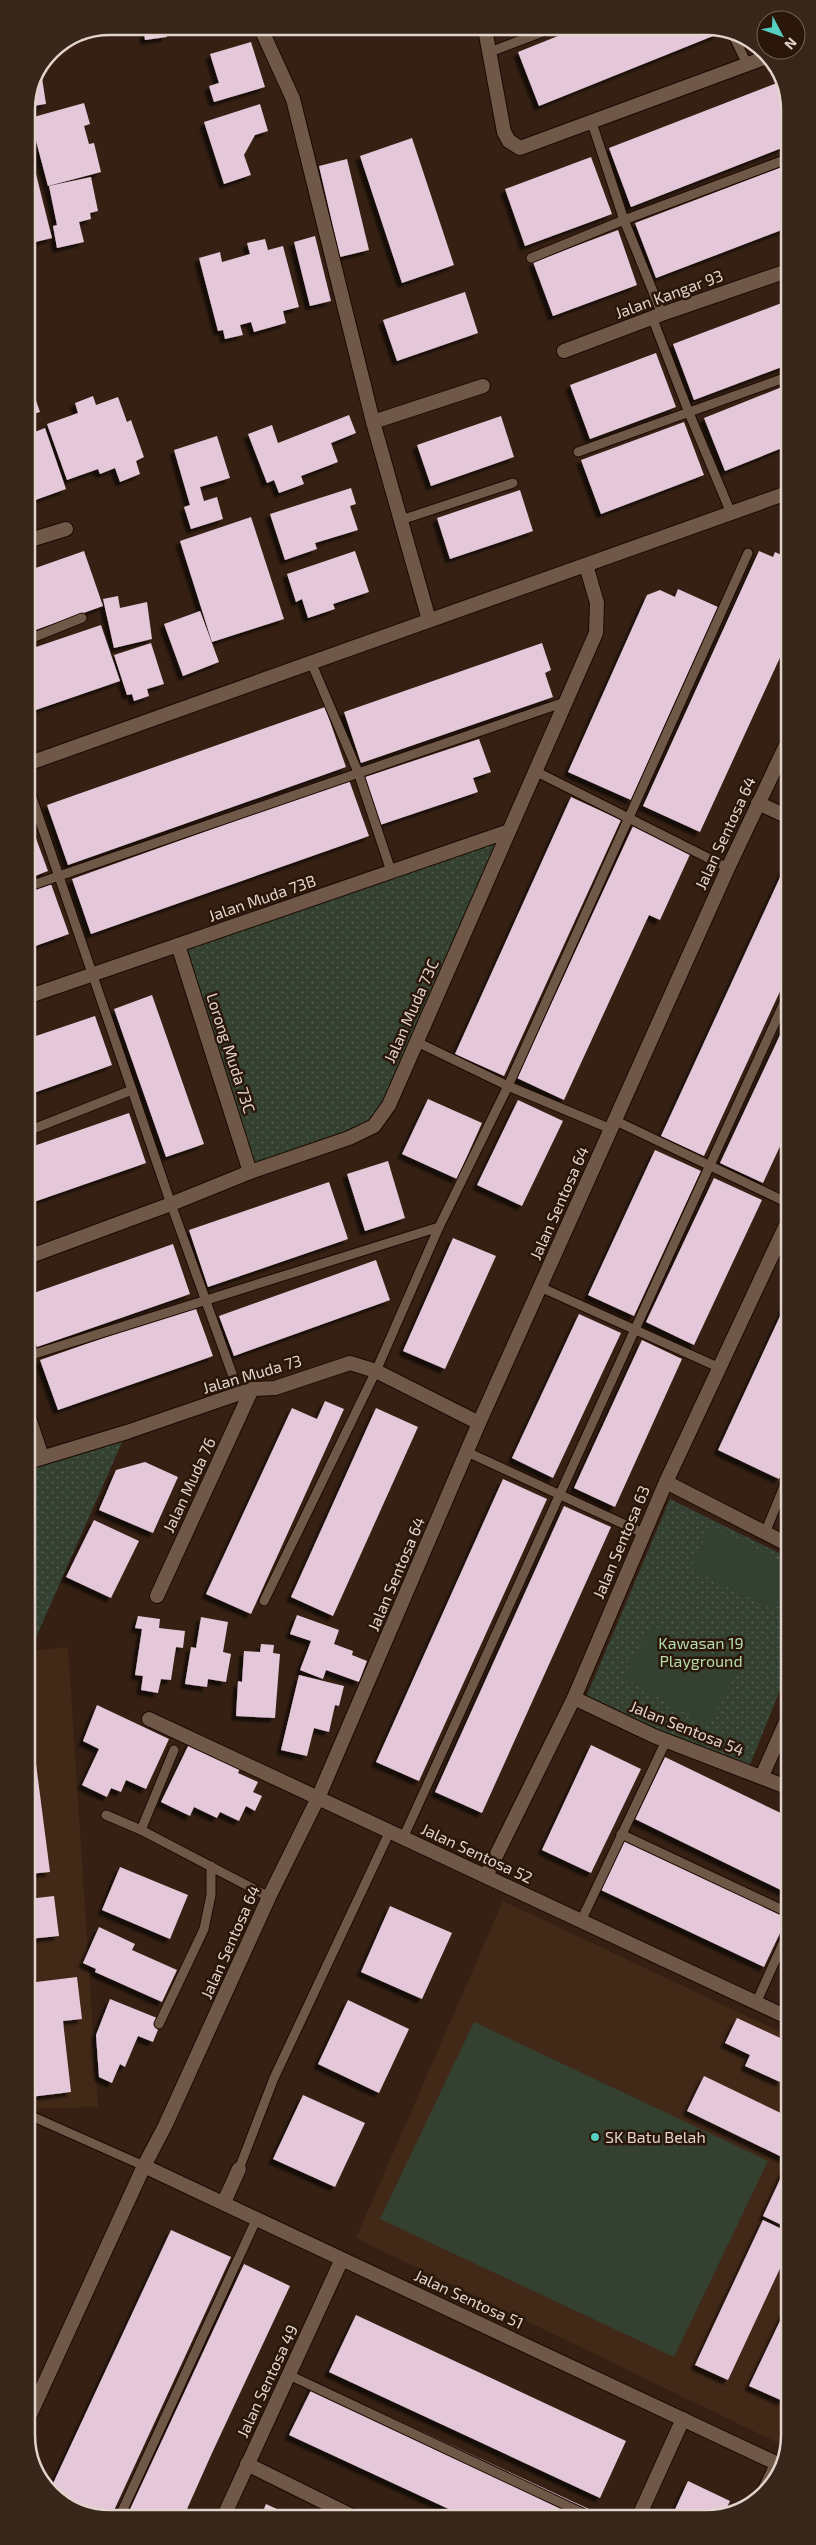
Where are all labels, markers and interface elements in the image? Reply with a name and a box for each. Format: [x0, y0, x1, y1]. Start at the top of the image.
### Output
north arrow [756, 10, 806, 60]
text: N [781, 34, 801, 53]
street label: Jalan Kangar 93 [612, 265, 725, 322]
street label: Jalan Sentosa 64 [690, 773, 759, 892]
street label: Jalan Muda 73B [206, 870, 318, 925]
street label: Jalan Muda 73C [379, 956, 442, 1066]
street label: Lorong Muda 73C [203, 990, 260, 1115]
street label: Jalan Sentosa 64 [525, 1143, 592, 1262]
street label: Jalan Muda 73 [200, 1350, 304, 1397]
street label: Jalan Muda 76 [158, 1434, 219, 1535]
street label: Jalan Sentosa 63 [588, 1482, 653, 1601]
street label: Jalan Sentosa 64 [363, 1514, 428, 1634]
park label: Kawasan 19 Playground [658, 1633, 744, 1670]
street label: Jalan Sentosa 54 [627, 1696, 747, 1759]
street label: Jalan Sentosa 52 [418, 1818, 536, 1887]
street label: Jalan Sentosa 64 [196, 1882, 263, 2001]
place label: SK Batu Belah [605, 2127, 706, 2146]
marker: SK Batu Belah [589, 2131, 601, 2143]
street label: Jalan Sentosa 51 [412, 2265, 527, 2332]
street label: Jalan Sentosa 49 [232, 2321, 301, 2440]

